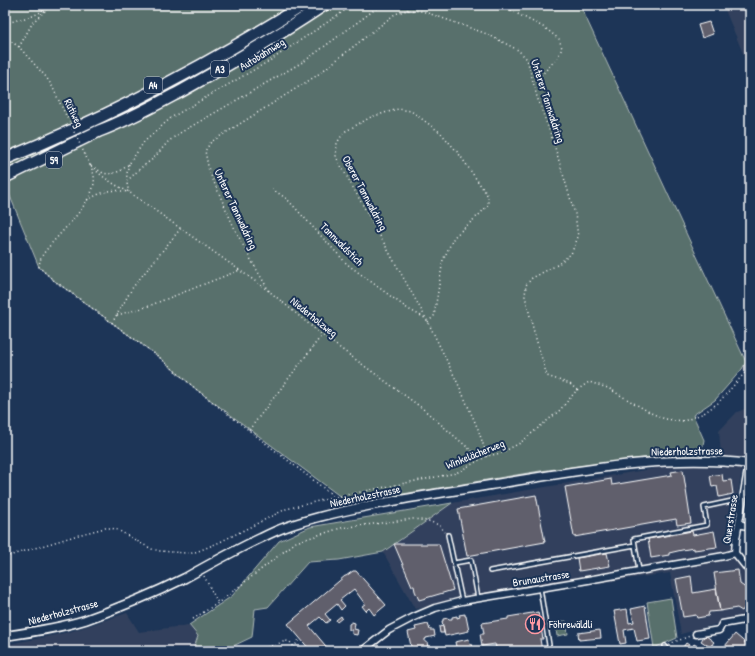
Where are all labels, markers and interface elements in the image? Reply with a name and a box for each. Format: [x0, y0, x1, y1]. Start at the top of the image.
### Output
street label: Autobahnweg [237, 35, 287, 73]
street label: Unterer Tannwaldring [528, 57, 568, 145]
road number: A3 [211, 61, 229, 77]
road number: A4 [144, 77, 162, 93]
street label: Rütiweg [61, 96, 87, 130]
road number: 59 [46, 152, 62, 168]
street label: Oberer Tannwaldring [339, 153, 391, 233]
street label: Unterer Tannwaldring [211, 167, 261, 252]
street label: Tannwaldstich [317, 219, 367, 269]
street label: Niederholzweg [288, 294, 340, 340]
street label: Winkelächerweg [444, 436, 507, 472]
street label: Niederholzstrasse [651, 443, 724, 459]
street label: Niederholzstrasse [328, 482, 402, 510]
street label: Querstrasse [719, 493, 741, 545]
street label: Brunaustrasse [512, 567, 571, 589]
street label: Niederholzstrasse [27, 596, 100, 628]
restaurant icon: Föhrewäldli [524, 613, 546, 635]
place label: Föhrewäldli [548, 617, 593, 631]

